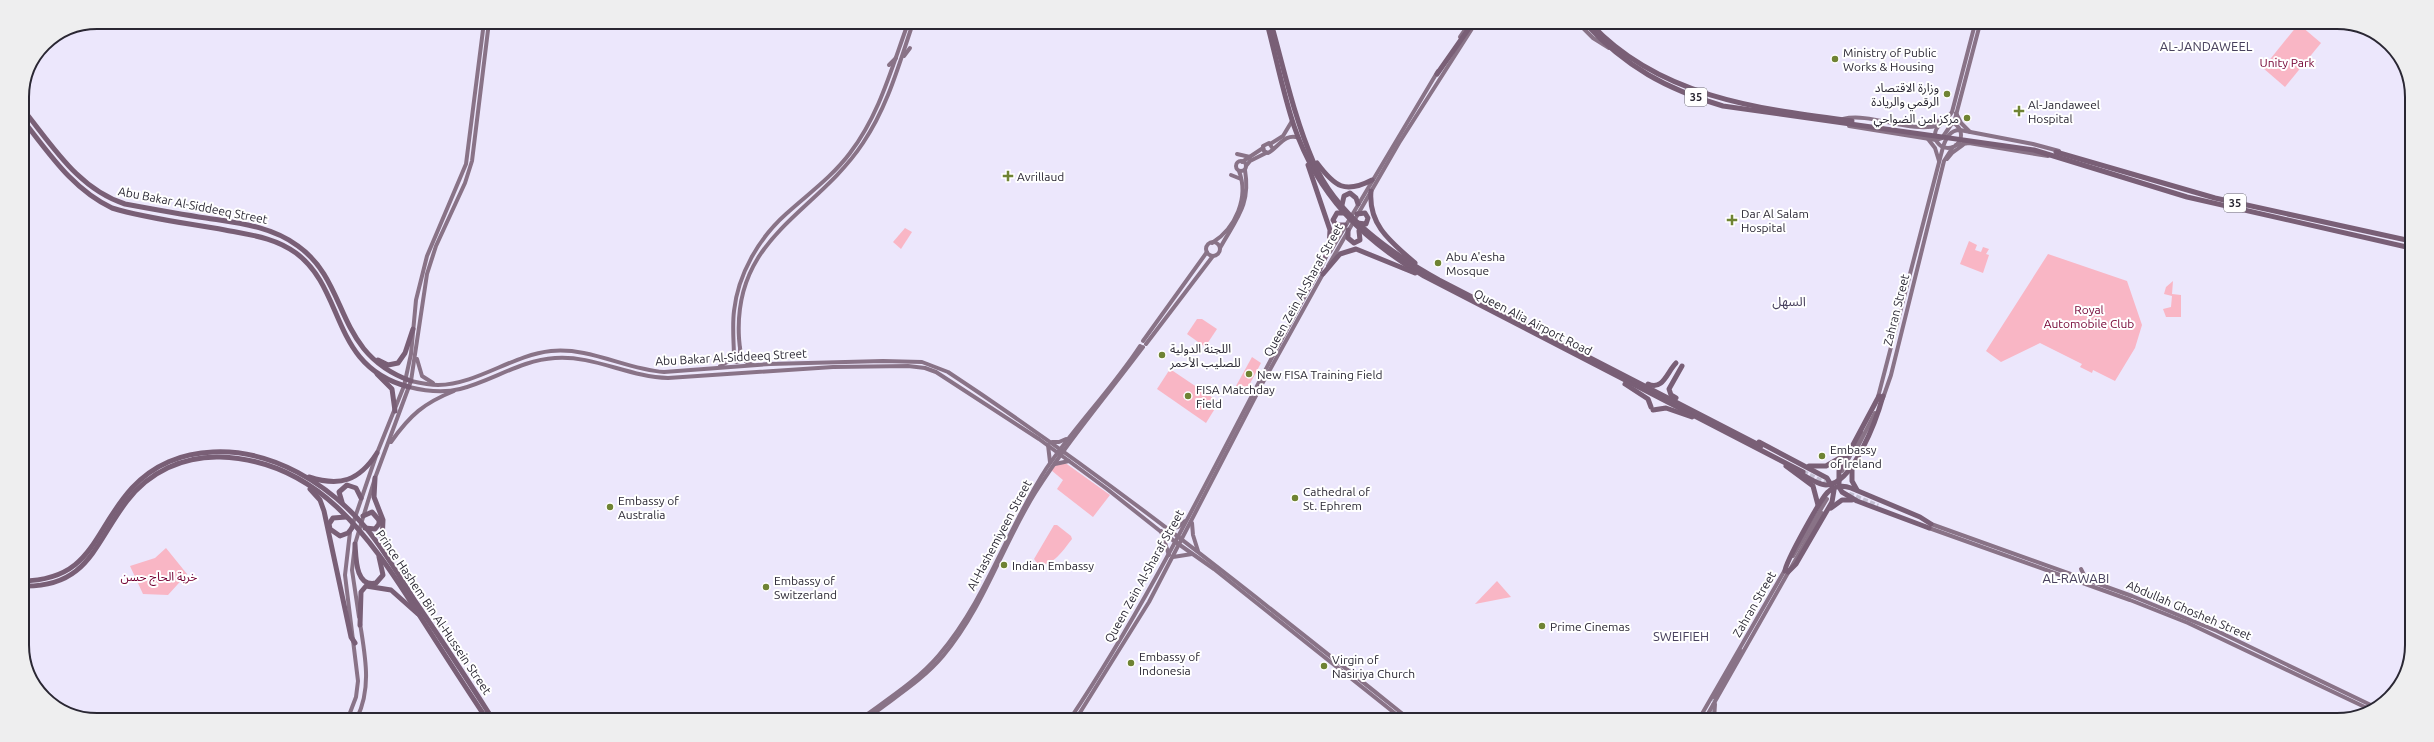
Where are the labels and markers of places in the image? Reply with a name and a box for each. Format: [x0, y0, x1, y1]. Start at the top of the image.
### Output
place label: Ministry of Public Works & Housing [1843, 46, 1937, 73]
marker: Ministry of Public Works & Housing [1830, 54, 1840, 64]
place label: وزارة الاقتصاد الرقمي والريادة [1871, 81, 1939, 111]
marker: وزارة الاقتصاد الرقمي والريادة [1942, 89, 1952, 99]
place label: Al-Jandaweel Hospital [2028, 98, 2100, 125]
marker: Al-Jandaweel Hospital [2013, 105, 2025, 117]
place label: مركز امن الضواحي [1874, 112, 1959, 128]
marker: مركز امن الضواحي [1962, 113, 1972, 123]
marker: Avrillaud [1002, 170, 1014, 182]
place label: Avrillaud [1017, 170, 1064, 183]
place label: Dar Al Salam Hospital [1741, 207, 1809, 234]
marker: Dar Al Salam Hospital [1726, 214, 1738, 226]
place label: Abu A'esha Mosque [1446, 250, 1505, 277]
marker: Abu A'esha Mosque [1433, 258, 1443, 268]
place label: اللجنة الدولية للصليب الأحمر [1169, 342, 1241, 370]
marker: اللجنة الدولية للصليب الأحمر [1157, 350, 1167, 360]
place label: New FISA Training Field [1257, 368, 1383, 381]
marker: New FISA Training Field [1244, 369, 1254, 379]
place label: FISA Matchday Field [1196, 383, 1275, 410]
marker: FISA Matchday Field [1183, 391, 1193, 401]
place label: Embassy of Ireland [1830, 443, 1882, 470]
marker: Embassy of Ireland [1817, 451, 1827, 461]
place label: Cathedral of St. Ephrem [1303, 485, 1370, 512]
marker: Cathedral of St. Ephrem [1290, 493, 1300, 503]
place label: Embassy of Australia [618, 494, 679, 521]
marker: Embassy of Australia [605, 502, 615, 512]
place label: Indian Embassy [1012, 559, 1094, 572]
marker: Indian Embassy [999, 560, 1009, 570]
place label: Embassy of Switzerland [774, 574, 837, 601]
marker: Embassy of Switzerland [761, 582, 771, 592]
place label: Prime Cinemas [1550, 620, 1630, 633]
marker: Prime Cinemas [1537, 621, 1547, 631]
place label: Embassy of Indonesia [1139, 650, 1200, 677]
place label: Virgin of Nasiriya Church [1332, 653, 1415, 680]
marker: Embassy of Indonesia [1126, 658, 1136, 668]
marker: Virgin of Nasiriya Church [1319, 661, 1329, 671]

